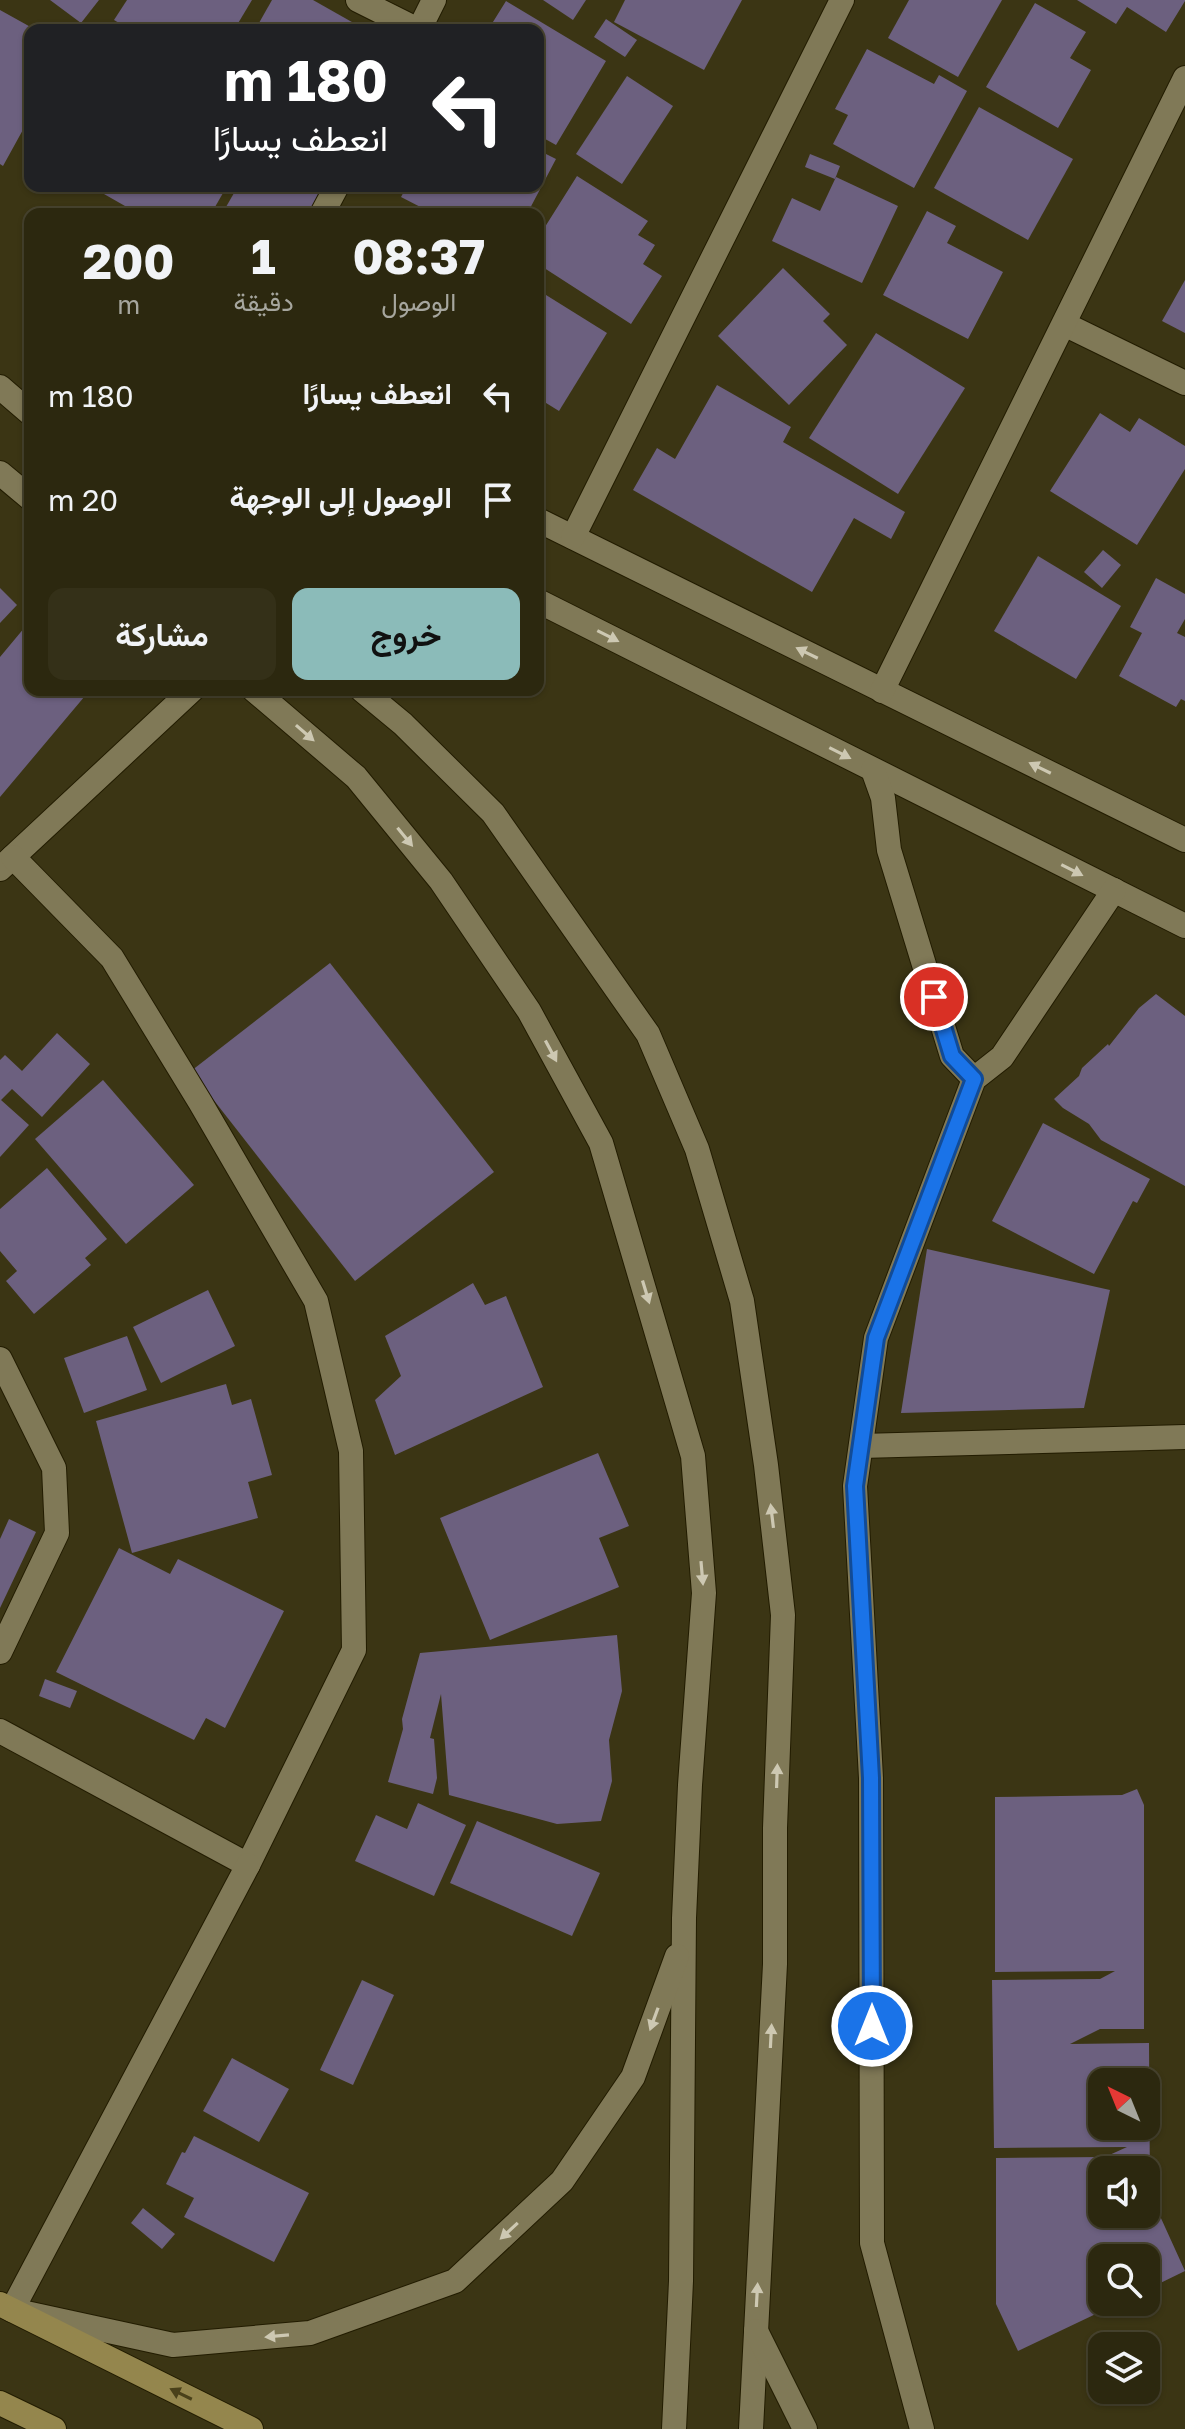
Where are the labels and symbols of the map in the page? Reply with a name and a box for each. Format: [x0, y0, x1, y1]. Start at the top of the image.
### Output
one-way arrow [596, 630, 619, 643]
one-way arrow [795, 646, 818, 660]
one-way arrow [295, 724, 315, 741]
one-way arrow [828, 747, 851, 760]
one-way arrow [1028, 761, 1051, 775]
one-way arrow [396, 827, 413, 847]
one-way arrow [1061, 863, 1084, 876]
pin [900, 963, 968, 1031]
one-way arrow [545, 1040, 558, 1063]
one-way arrow [641, 1280, 653, 1304]
one-way arrow [765, 1504, 778, 1529]
one-way arrow [696, 1561, 709, 1586]
one-way arrow [770, 1763, 783, 1788]
position arrow [830, 1984, 914, 2068]
one-way arrow [647, 2008, 660, 2032]
one-way arrow [765, 2023, 778, 2048]
north arrow [1088, 2068, 1160, 2140]
one-way arrow [499, 2221, 518, 2239]
one-way arrow [750, 2282, 763, 2307]
one-way arrow [264, 2329, 289, 2342]
one-way arrow [170, 2387, 193, 2401]

